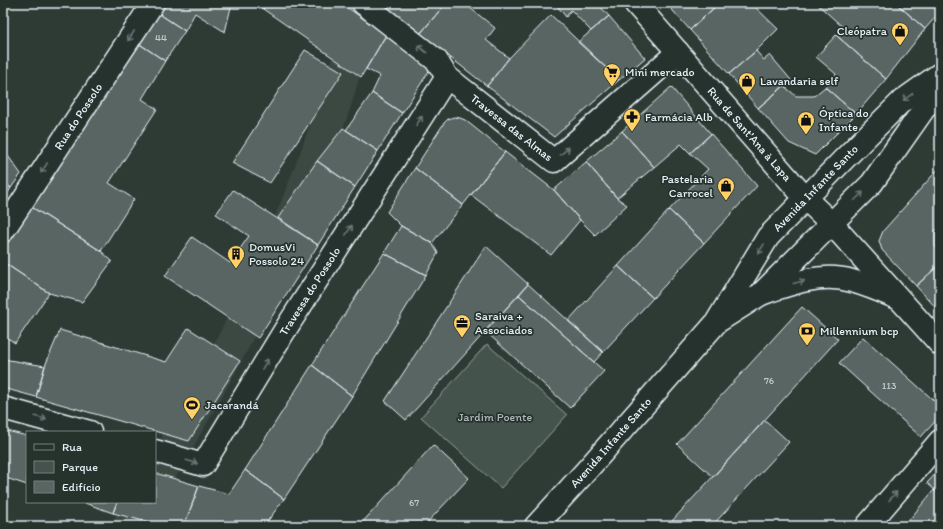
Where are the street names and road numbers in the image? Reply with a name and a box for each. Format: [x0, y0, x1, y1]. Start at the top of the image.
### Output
street label: Rua do Possolo [51, 81, 105, 153]
street label: Rua de Sant'Ana à Lapa [704, 84, 795, 185]
street label: Travessa das Almas [468, 91, 556, 164]
street label: Avenida Infante Santo [770, 142, 861, 234]
street label: Travessa do Possolo [276, 244, 343, 338]
street label: Avenida Infante Santo [567, 395, 654, 491]

